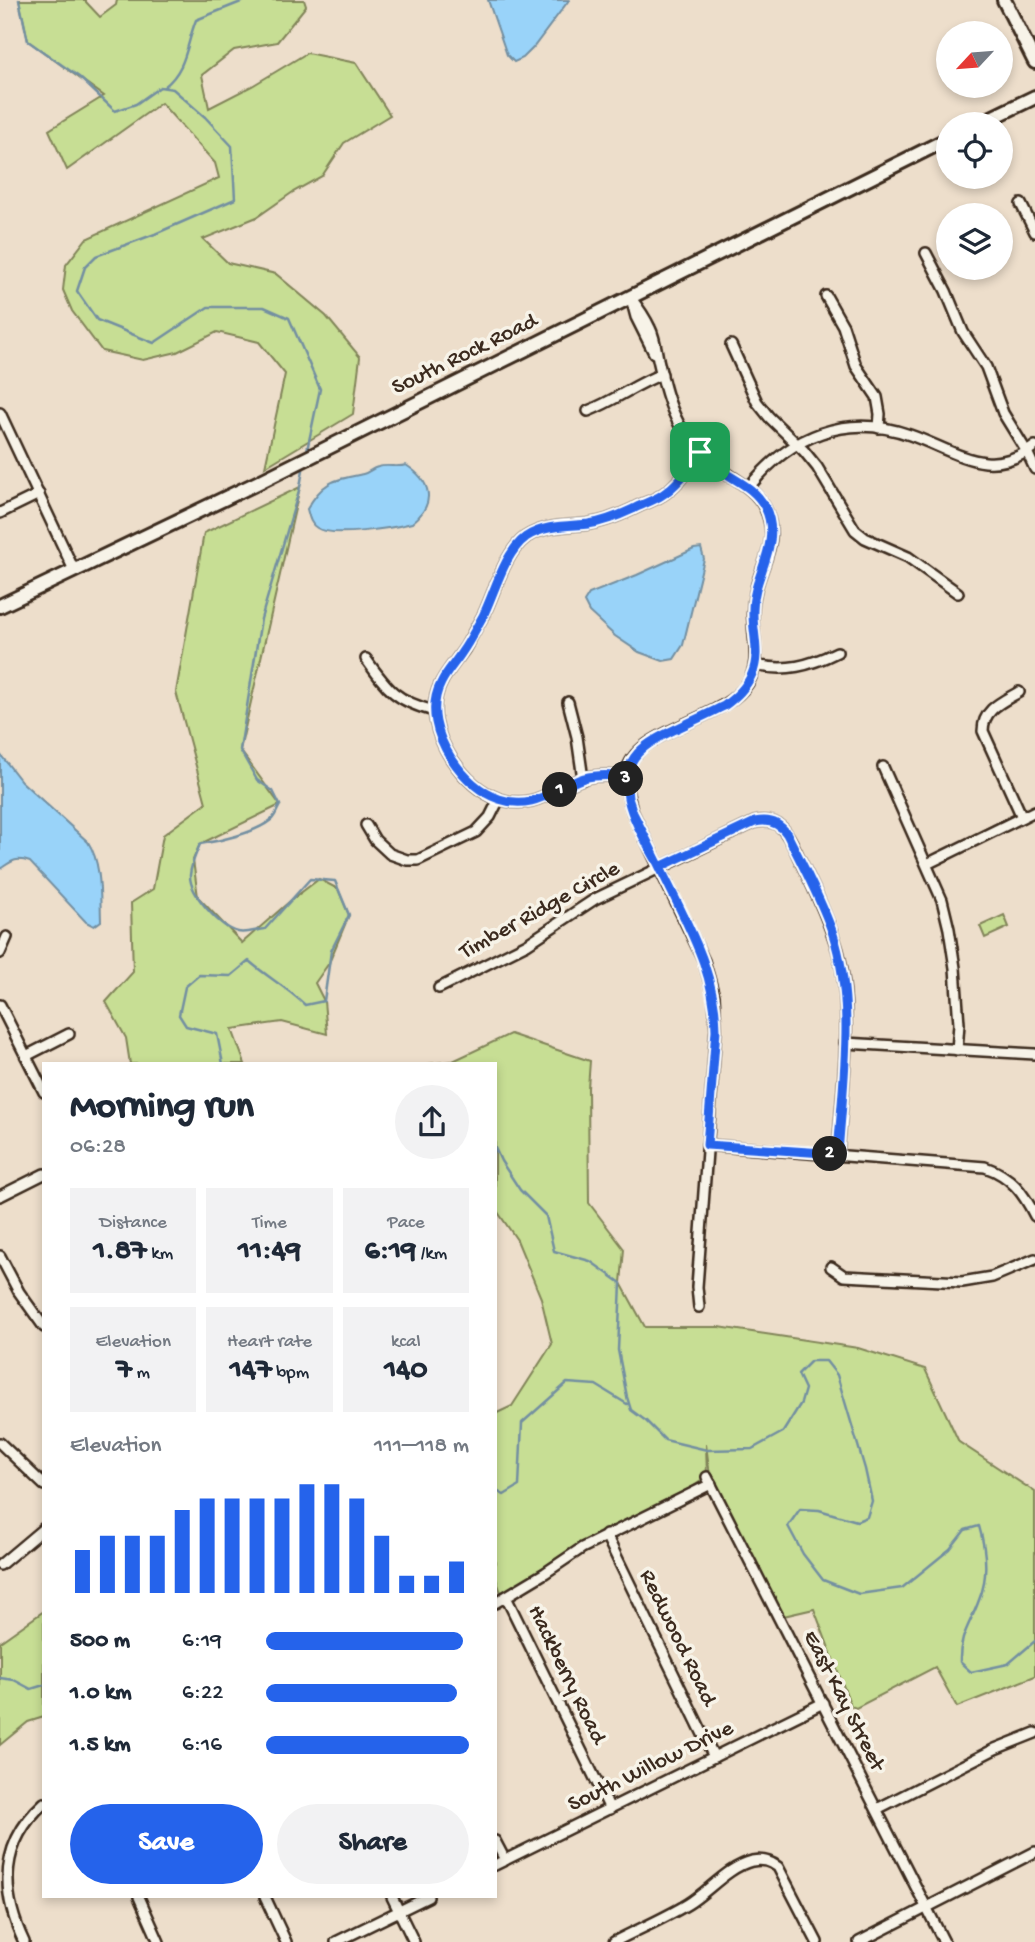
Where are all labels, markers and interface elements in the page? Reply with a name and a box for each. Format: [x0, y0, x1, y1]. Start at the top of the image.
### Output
north arrow [936, 21, 1013, 98]
map controls [936, 21, 1013, 280]
button: locate [936, 112, 1013, 189]
button: layers [936, 203, 1013, 280]
street label: South Rock Road [388, 307, 543, 402]
pin [670, 422, 730, 482]
icon: arrive [681, 433, 719, 471]
pin: 3 [608, 762, 644, 796]
text: 3 [621, 767, 630, 790]
pin: 1 [542, 772, 578, 808]
text: 1 [556, 778, 563, 801]
street label: Timber Ridge Circle [453, 855, 626, 967]
button: share [395, 1085, 469, 1159]
text: Morning run [70, 1086, 254, 1130]
text: 06:28 [70, 1134, 126, 1161]
pin: 2 [812, 1136, 848, 1172]
text: 2 [825, 1142, 834, 1165]
text: Distance [100, 1212, 167, 1235]
text: Time [252, 1212, 287, 1235]
text: Pace [387, 1212, 424, 1235]
text: 1.87 [93, 1235, 147, 1270]
text: 11:49 [238, 1235, 301, 1270]
text: 6:19 [364, 1235, 416, 1270]
text: km [147, 1243, 173, 1266]
text: /km [416, 1243, 447, 1266]
text: Elevation [95, 1331, 171, 1354]
text: Heart rate [227, 1331, 312, 1354]
text: kcal [391, 1331, 421, 1354]
text: 7 [116, 1354, 132, 1389]
text: 147 [230, 1354, 272, 1389]
text: 140 [384, 1354, 428, 1389]
text: m [132, 1362, 150, 1385]
text: bpm [272, 1362, 309, 1385]
text: Elevation [70, 1433, 161, 1460]
text: 111–118 m [374, 1433, 469, 1460]
street label: Redwood Road [632, 1565, 722, 1712]
street label: Hackberry Road [521, 1601, 612, 1750]
street label: East Kay Street [796, 1626, 891, 1777]
text: 500 m [70, 1628, 130, 1655]
text: 6:19 [182, 1628, 222, 1655]
text: 1.0 km [70, 1680, 132, 1707]
text: 6:22 [182, 1680, 223, 1707]
street label: South Willow Drive [564, 1715, 739, 1819]
text: 1.5 km [70, 1732, 131, 1759]
text: 6:16 [182, 1732, 222, 1759]
button: Save [70, 1804, 263, 1884]
button: Share [277, 1804, 469, 1884]

